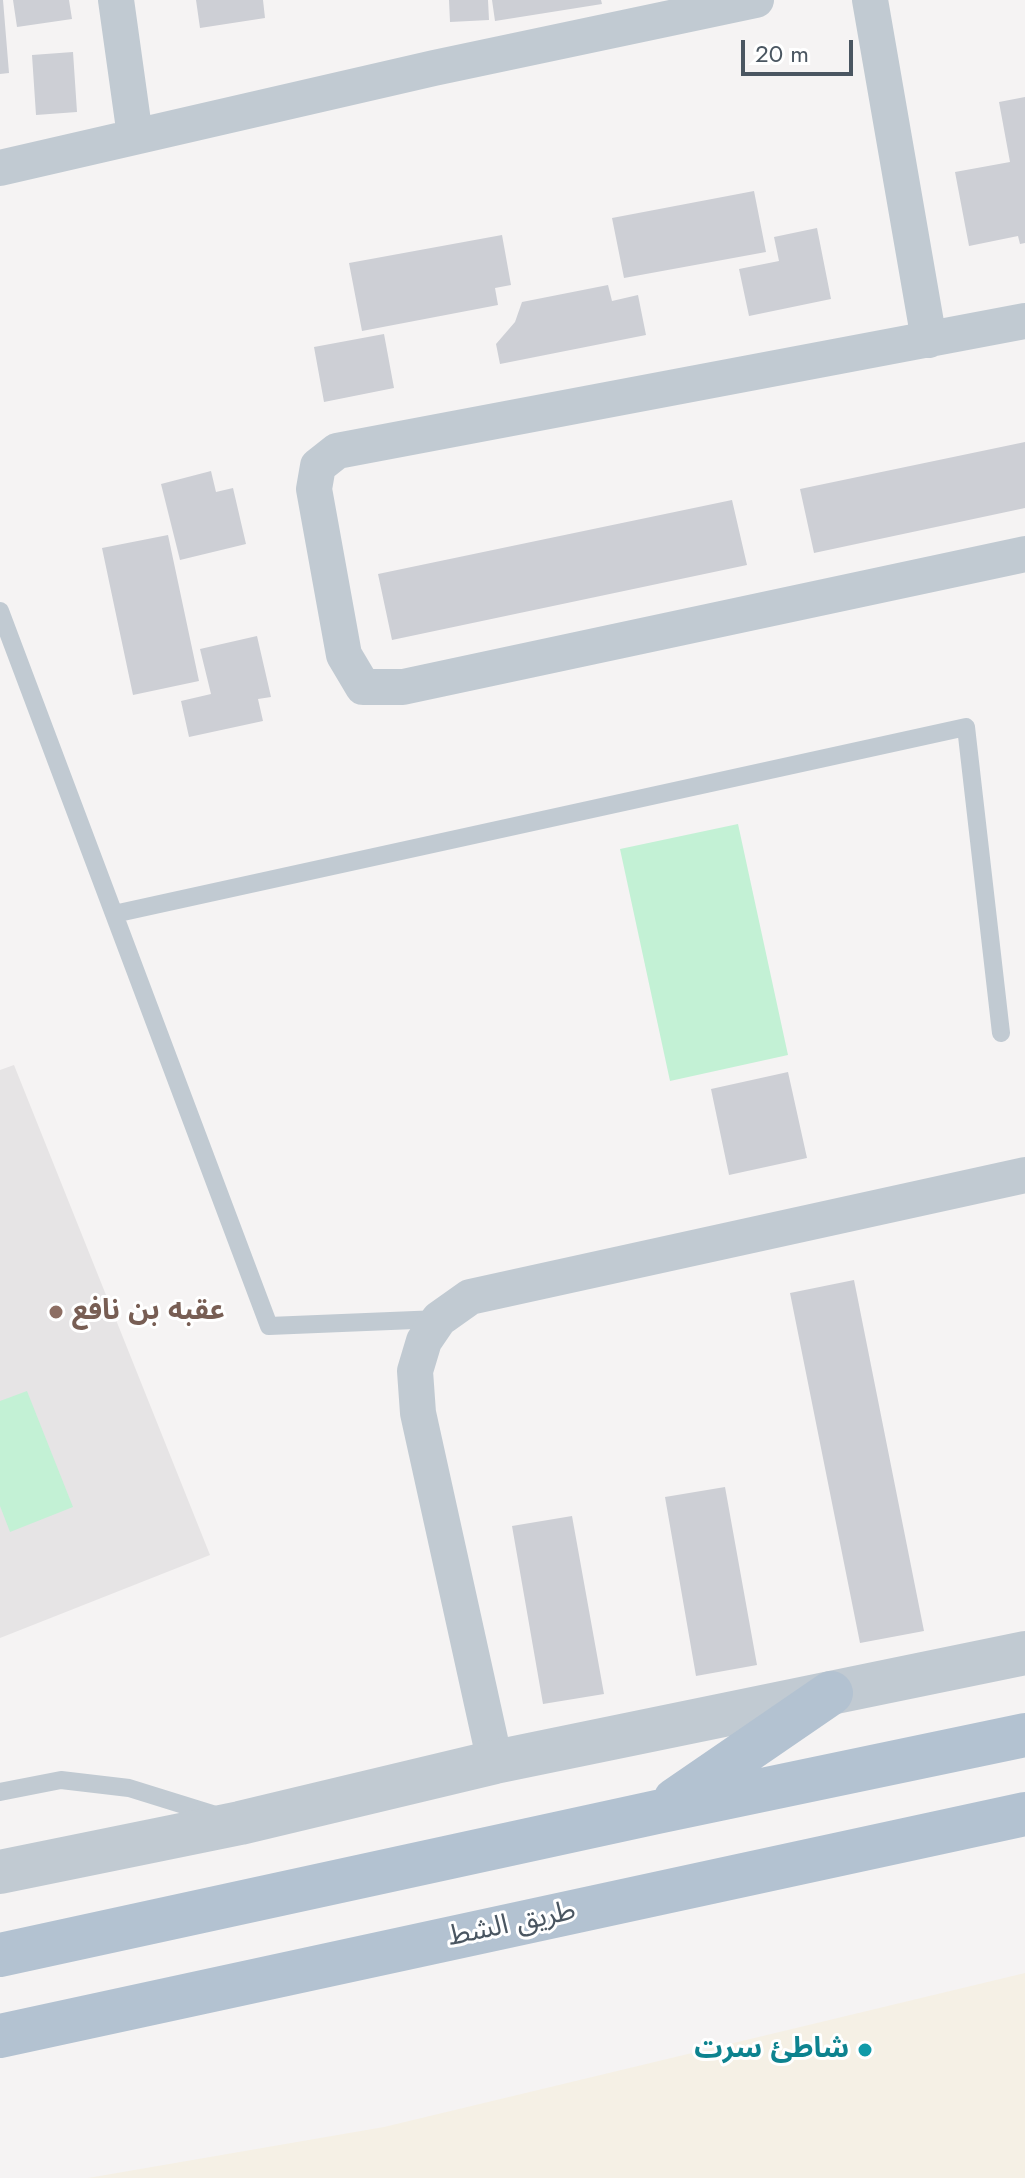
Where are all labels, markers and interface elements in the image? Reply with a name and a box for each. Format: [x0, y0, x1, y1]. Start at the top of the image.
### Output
scale bar [745, 24, 857, 74]
text: 20 m [755, 36, 809, 71]
place label: عقبه بن نافع [72, 1295, 225, 1329]
marker: عقبه بن نافع [47, 1303, 65, 1321]
street label: طريق الشط [445, 1895, 579, 1955]
place label: شاطئ سرت [694, 2033, 849, 2067]
marker: شاطئ سرت [856, 2041, 874, 2059]

